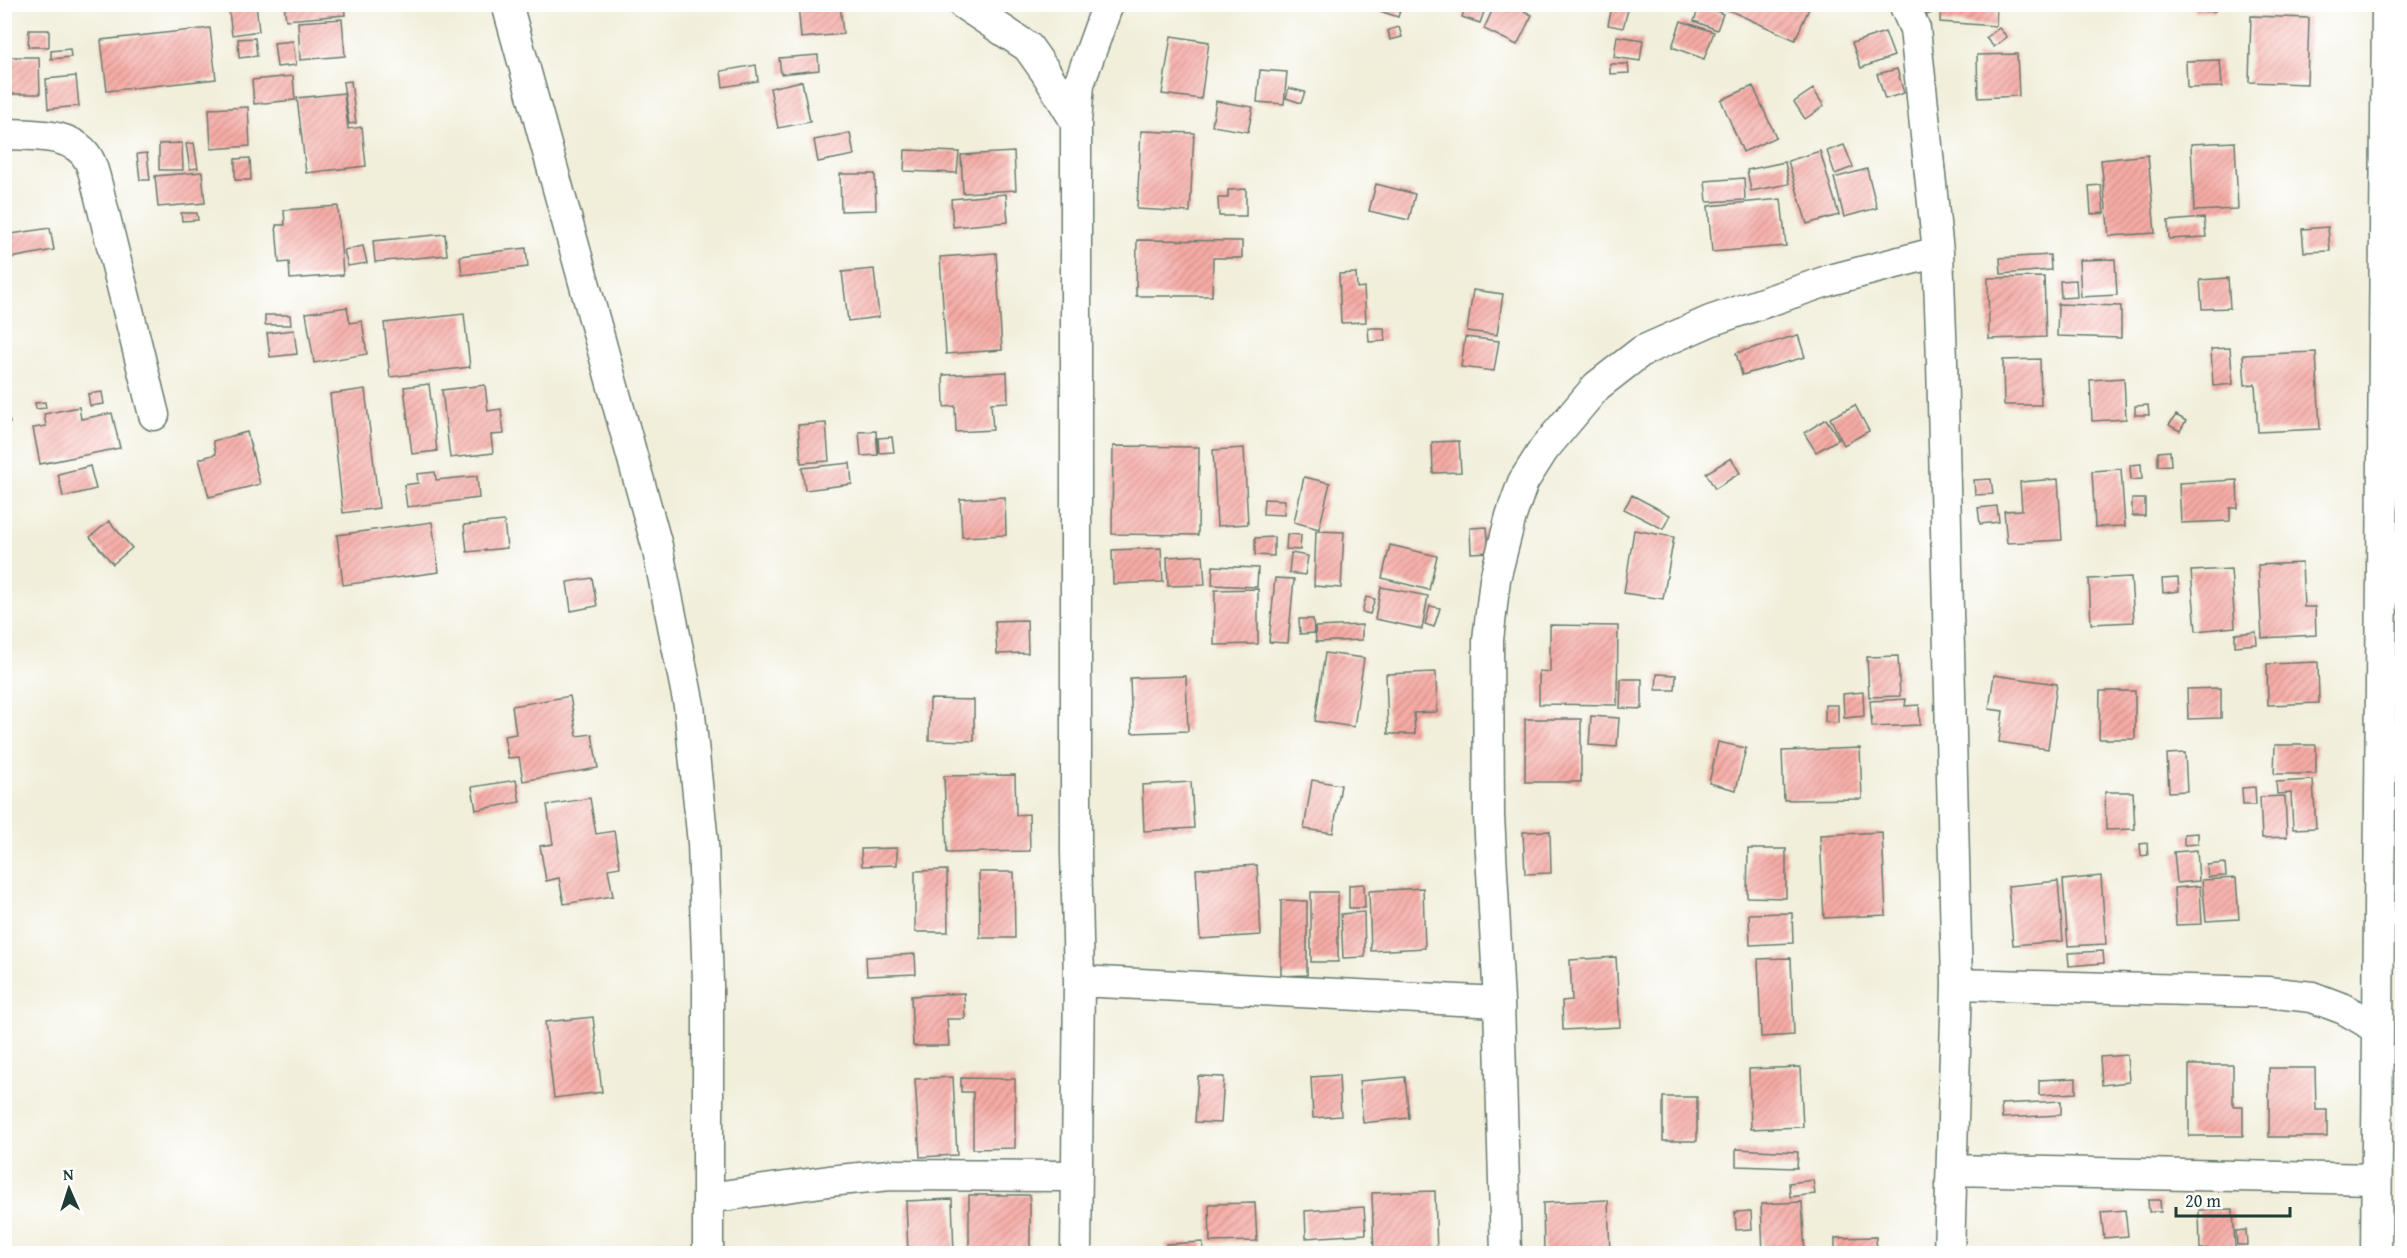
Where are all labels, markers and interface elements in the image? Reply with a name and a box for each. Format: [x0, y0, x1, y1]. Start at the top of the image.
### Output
north arrow [39, 1159, 99, 1219]
text: N [62, 1162, 74, 1186]
scale bar [2176, 1180, 2290, 1218]
text: 20 m [2185, 1187, 2221, 1214]

